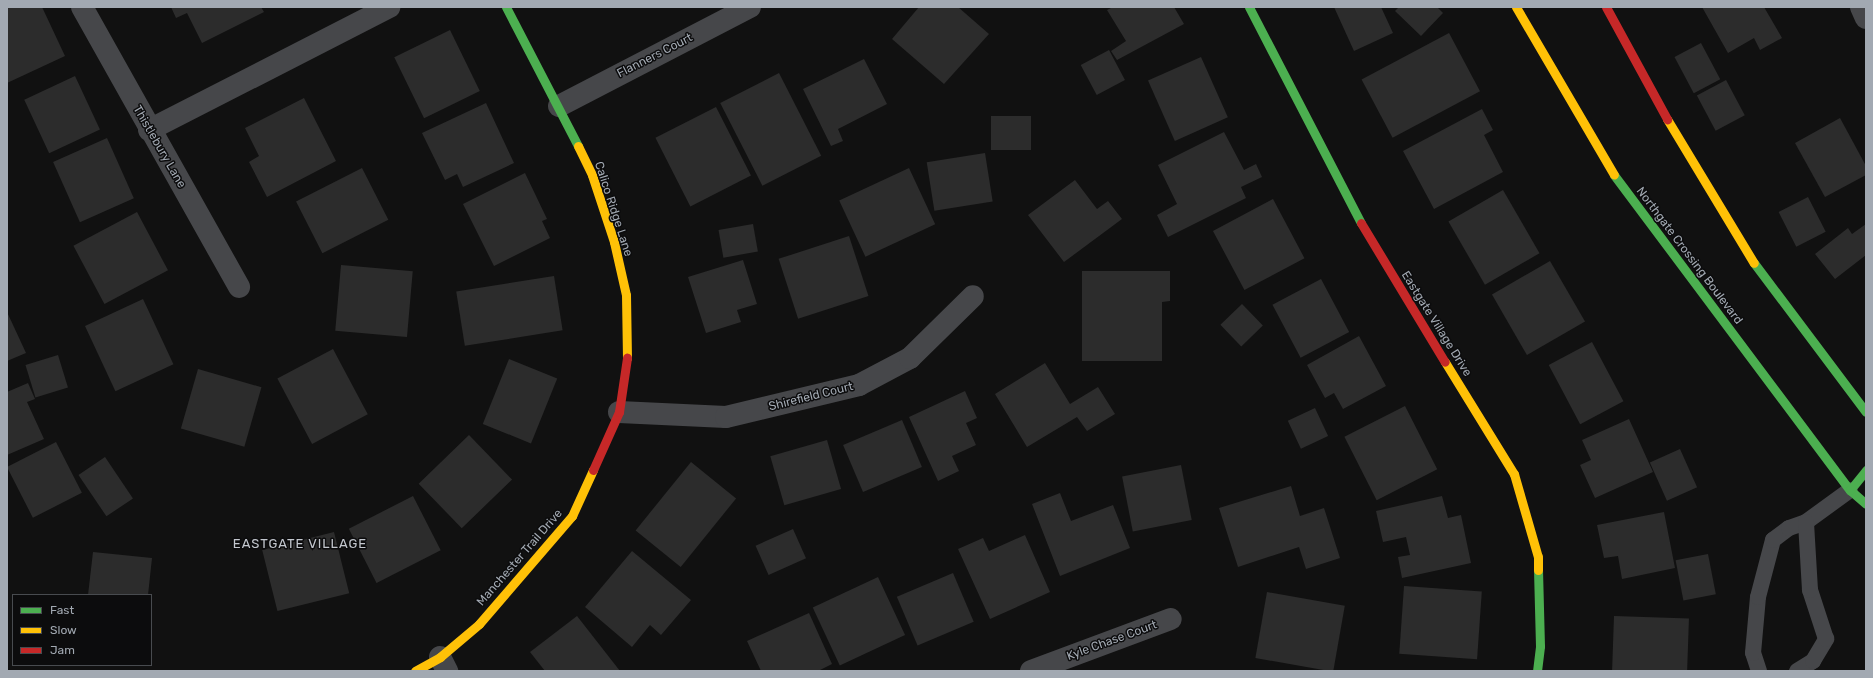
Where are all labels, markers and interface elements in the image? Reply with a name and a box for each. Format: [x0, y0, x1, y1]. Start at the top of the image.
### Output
street label: Flanners Court [615, 31, 695, 81]
street label: Thistlebury Lane [129, 103, 189, 191]
street label: Calico Ridge Lane [591, 160, 635, 258]
street label: Northgate Crossing Boulevard [1633, 185, 1745, 327]
street label: Eastgate Village Drive [1398, 269, 1474, 379]
street label: Shirefield Court [767, 380, 855, 414]
street label: Manchester Trail Drive [474, 507, 566, 609]
district label: EASTGATE VILLAGE [233, 536, 367, 552]
legend [12, 594, 152, 666]
text: Fast [50, 603, 74, 617]
street label: Kyle Chase Court [1065, 618, 1159, 664]
text: Slow [50, 623, 77, 637]
text: Jam [50, 643, 75, 657]

